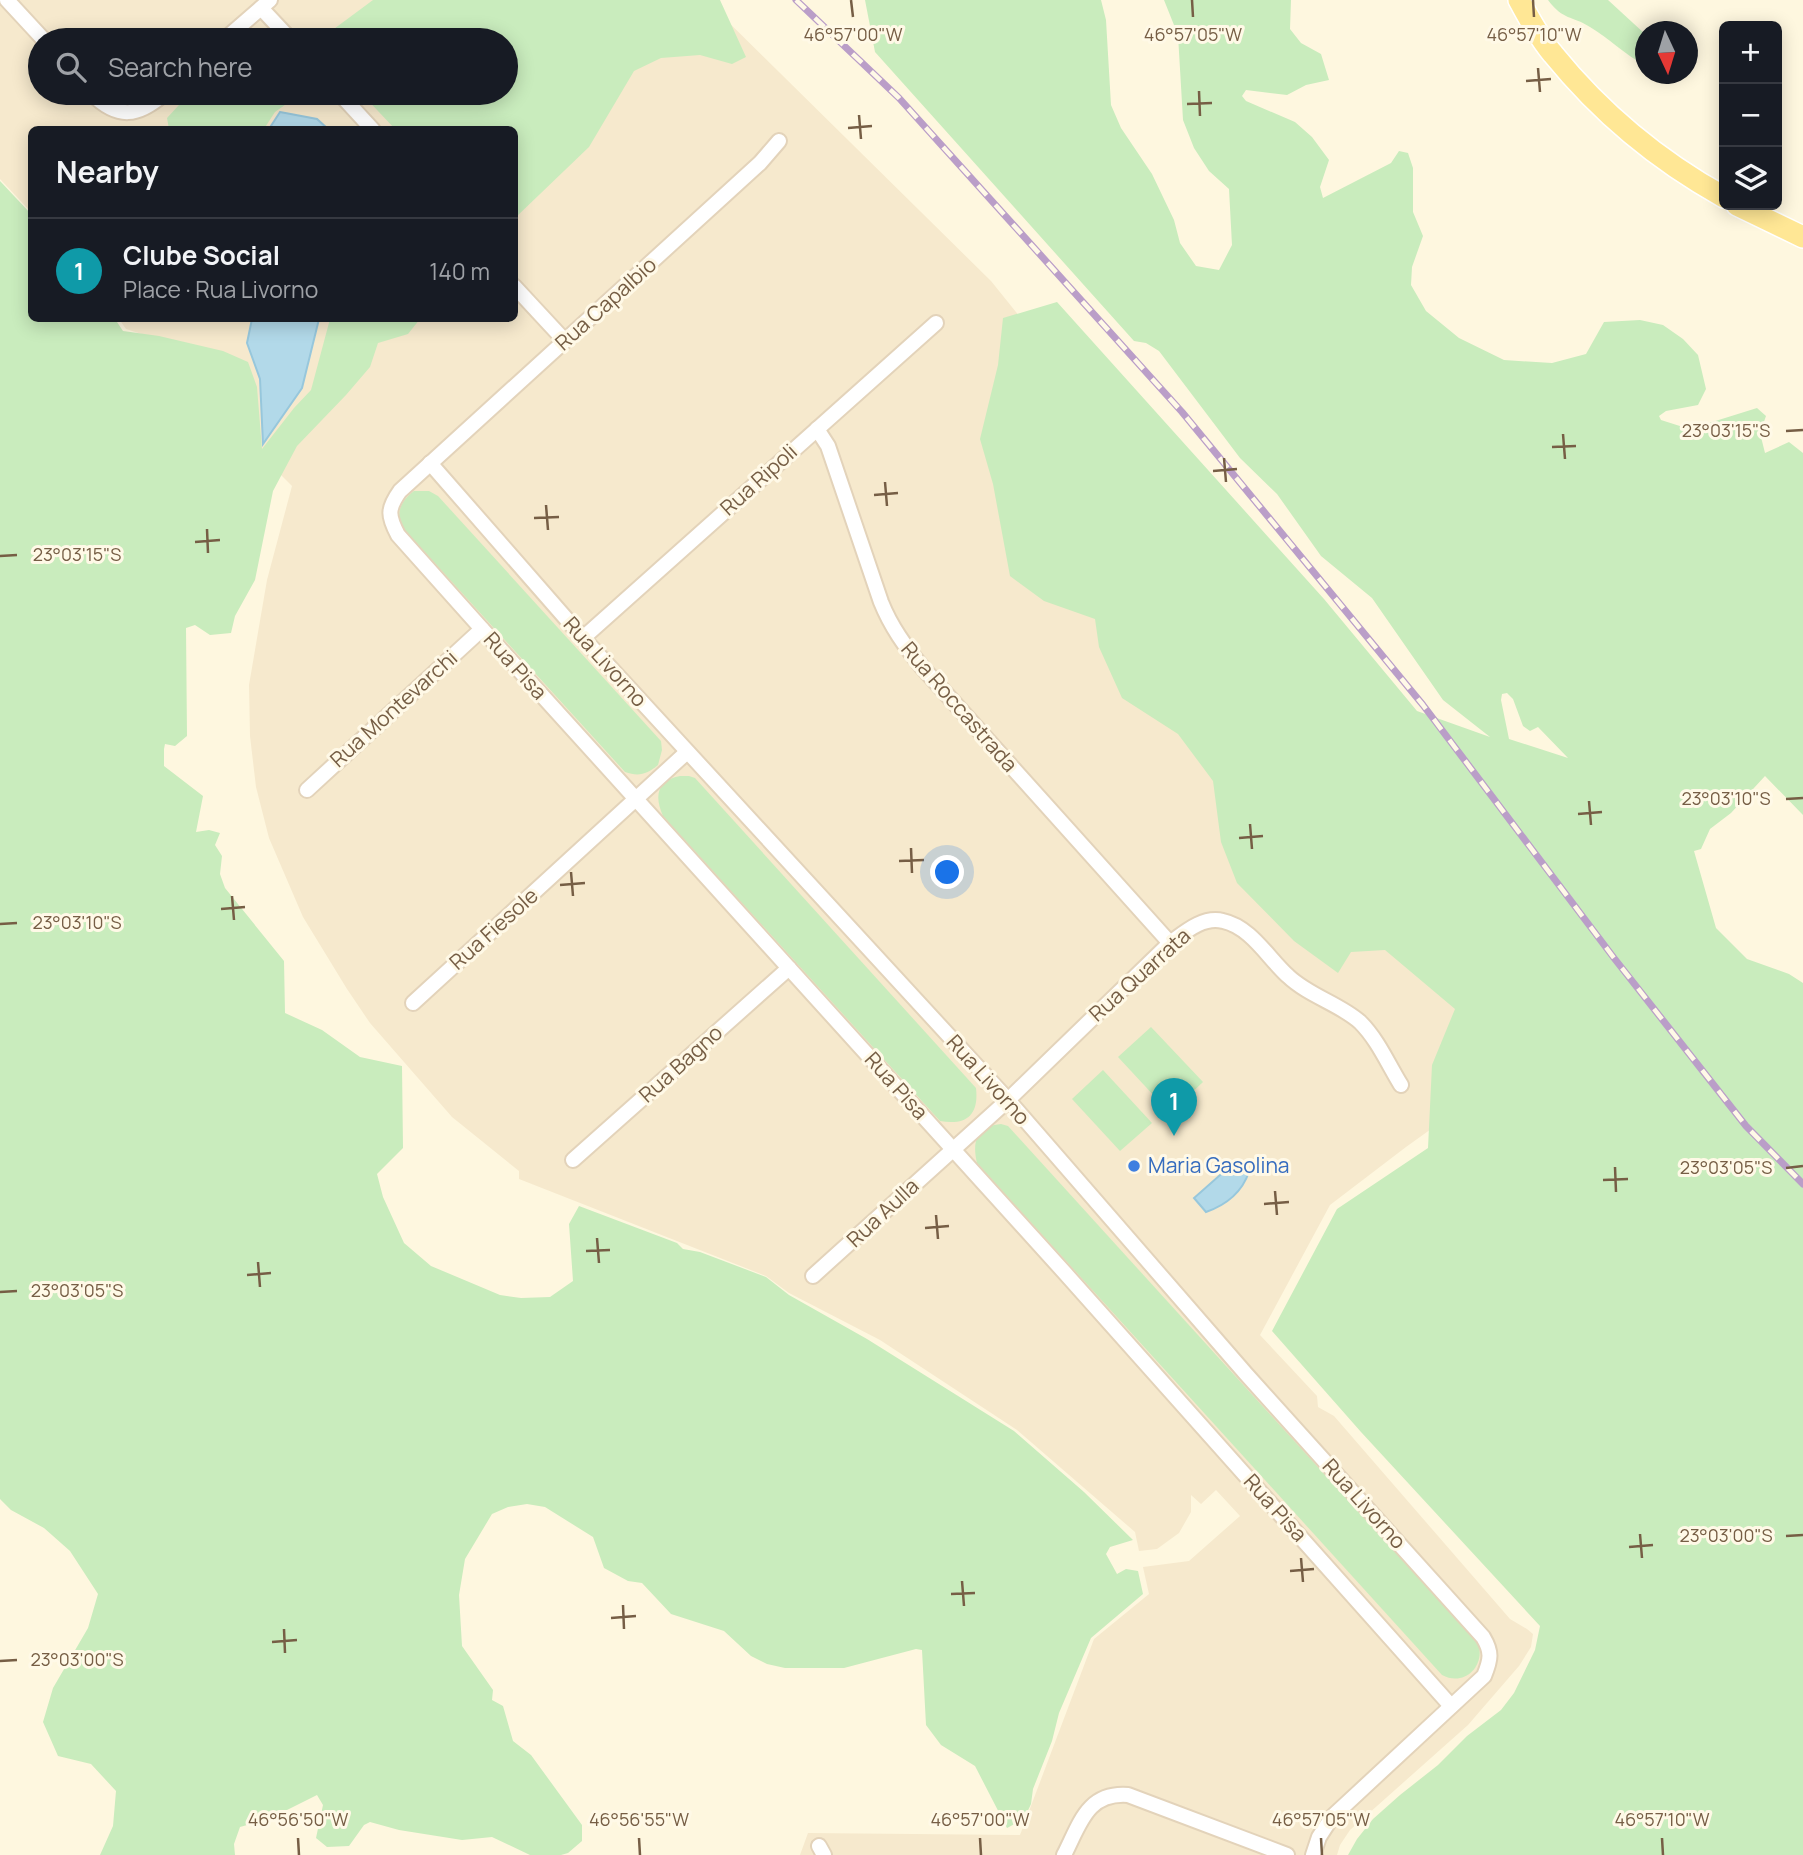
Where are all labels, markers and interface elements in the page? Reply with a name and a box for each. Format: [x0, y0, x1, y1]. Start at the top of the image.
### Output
north arrow [1635, 21, 1698, 84]
map controls [1719, 21, 1782, 210]
button: + [1719, 21, 1782, 84]
text: 46°57'00"W [803, 22, 903, 46]
text: 46°57'05"W [1144, 22, 1242, 46]
text: 46°57'10"W [1486, 22, 1582, 46]
search box [28, 28, 518, 105]
icon: search [52, 48, 90, 86]
text: Search here [108, 49, 253, 85]
button: − [1719, 84, 1782, 147]
button: layers [1719, 147, 1782, 210]
text: Nearby [56, 151, 159, 192]
text: Clube Social [123, 237, 280, 273]
street label: Rua Capalbio [549, 250, 662, 356]
text: 1 [74, 255, 84, 287]
text: 140 m [429, 255, 490, 287]
text: Place · Rua Livorno [123, 273, 318, 305]
text: 23°03'15"S [1682, 418, 1770, 442]
street label: Rua Ripoli [714, 437, 803, 521]
text: 23°03'15"S [33, 542, 121, 566]
street label: Rua Livorno [558, 610, 654, 712]
street label: Rua Pisa [478, 626, 554, 705]
street label: Rua Roccastrada [895, 635, 1024, 777]
street label: Rua Montevarchi [324, 644, 463, 773]
text: 23°03'10"S [1681, 786, 1771, 810]
your location [930, 855, 964, 889]
street label: Rua Fiesole [443, 881, 544, 975]
text: 23°03'10"S [32, 910, 122, 934]
street label: Rua Quarrata [1083, 921, 1196, 1027]
street label: Rua Bagno [633, 1018, 728, 1108]
street label: Rua Livorno [941, 1028, 1037, 1130]
street label: Rua Pisa [859, 1046, 935, 1125]
pin: 1 [1151, 1078, 1197, 1136]
place label: Maria Gasolina [1148, 1151, 1290, 1179]
text: 23°03'05"S [1680, 1155, 1772, 1179]
marker: Maria Gasolina [1126, 1158, 1142, 1174]
street label: Rua Aulla [840, 1172, 924, 1253]
text: 23°03'05"S [31, 1278, 123, 1302]
street label: Rua Livorno [1317, 1452, 1413, 1554]
street label: Rua Pisa [1238, 1468, 1314, 1547]
text: 23°03'00"S [1679, 1523, 1773, 1547]
text: 23°03'00"S [30, 1647, 124, 1671]
text: 46°56'50"W [248, 1807, 348, 1831]
text: 46°56'55"W [589, 1807, 689, 1831]
text: 46°57'00"W [930, 1807, 1030, 1831]
text: 46°57'05"W [1272, 1807, 1370, 1831]
text: 46°57'10"W [1614, 1807, 1710, 1831]

